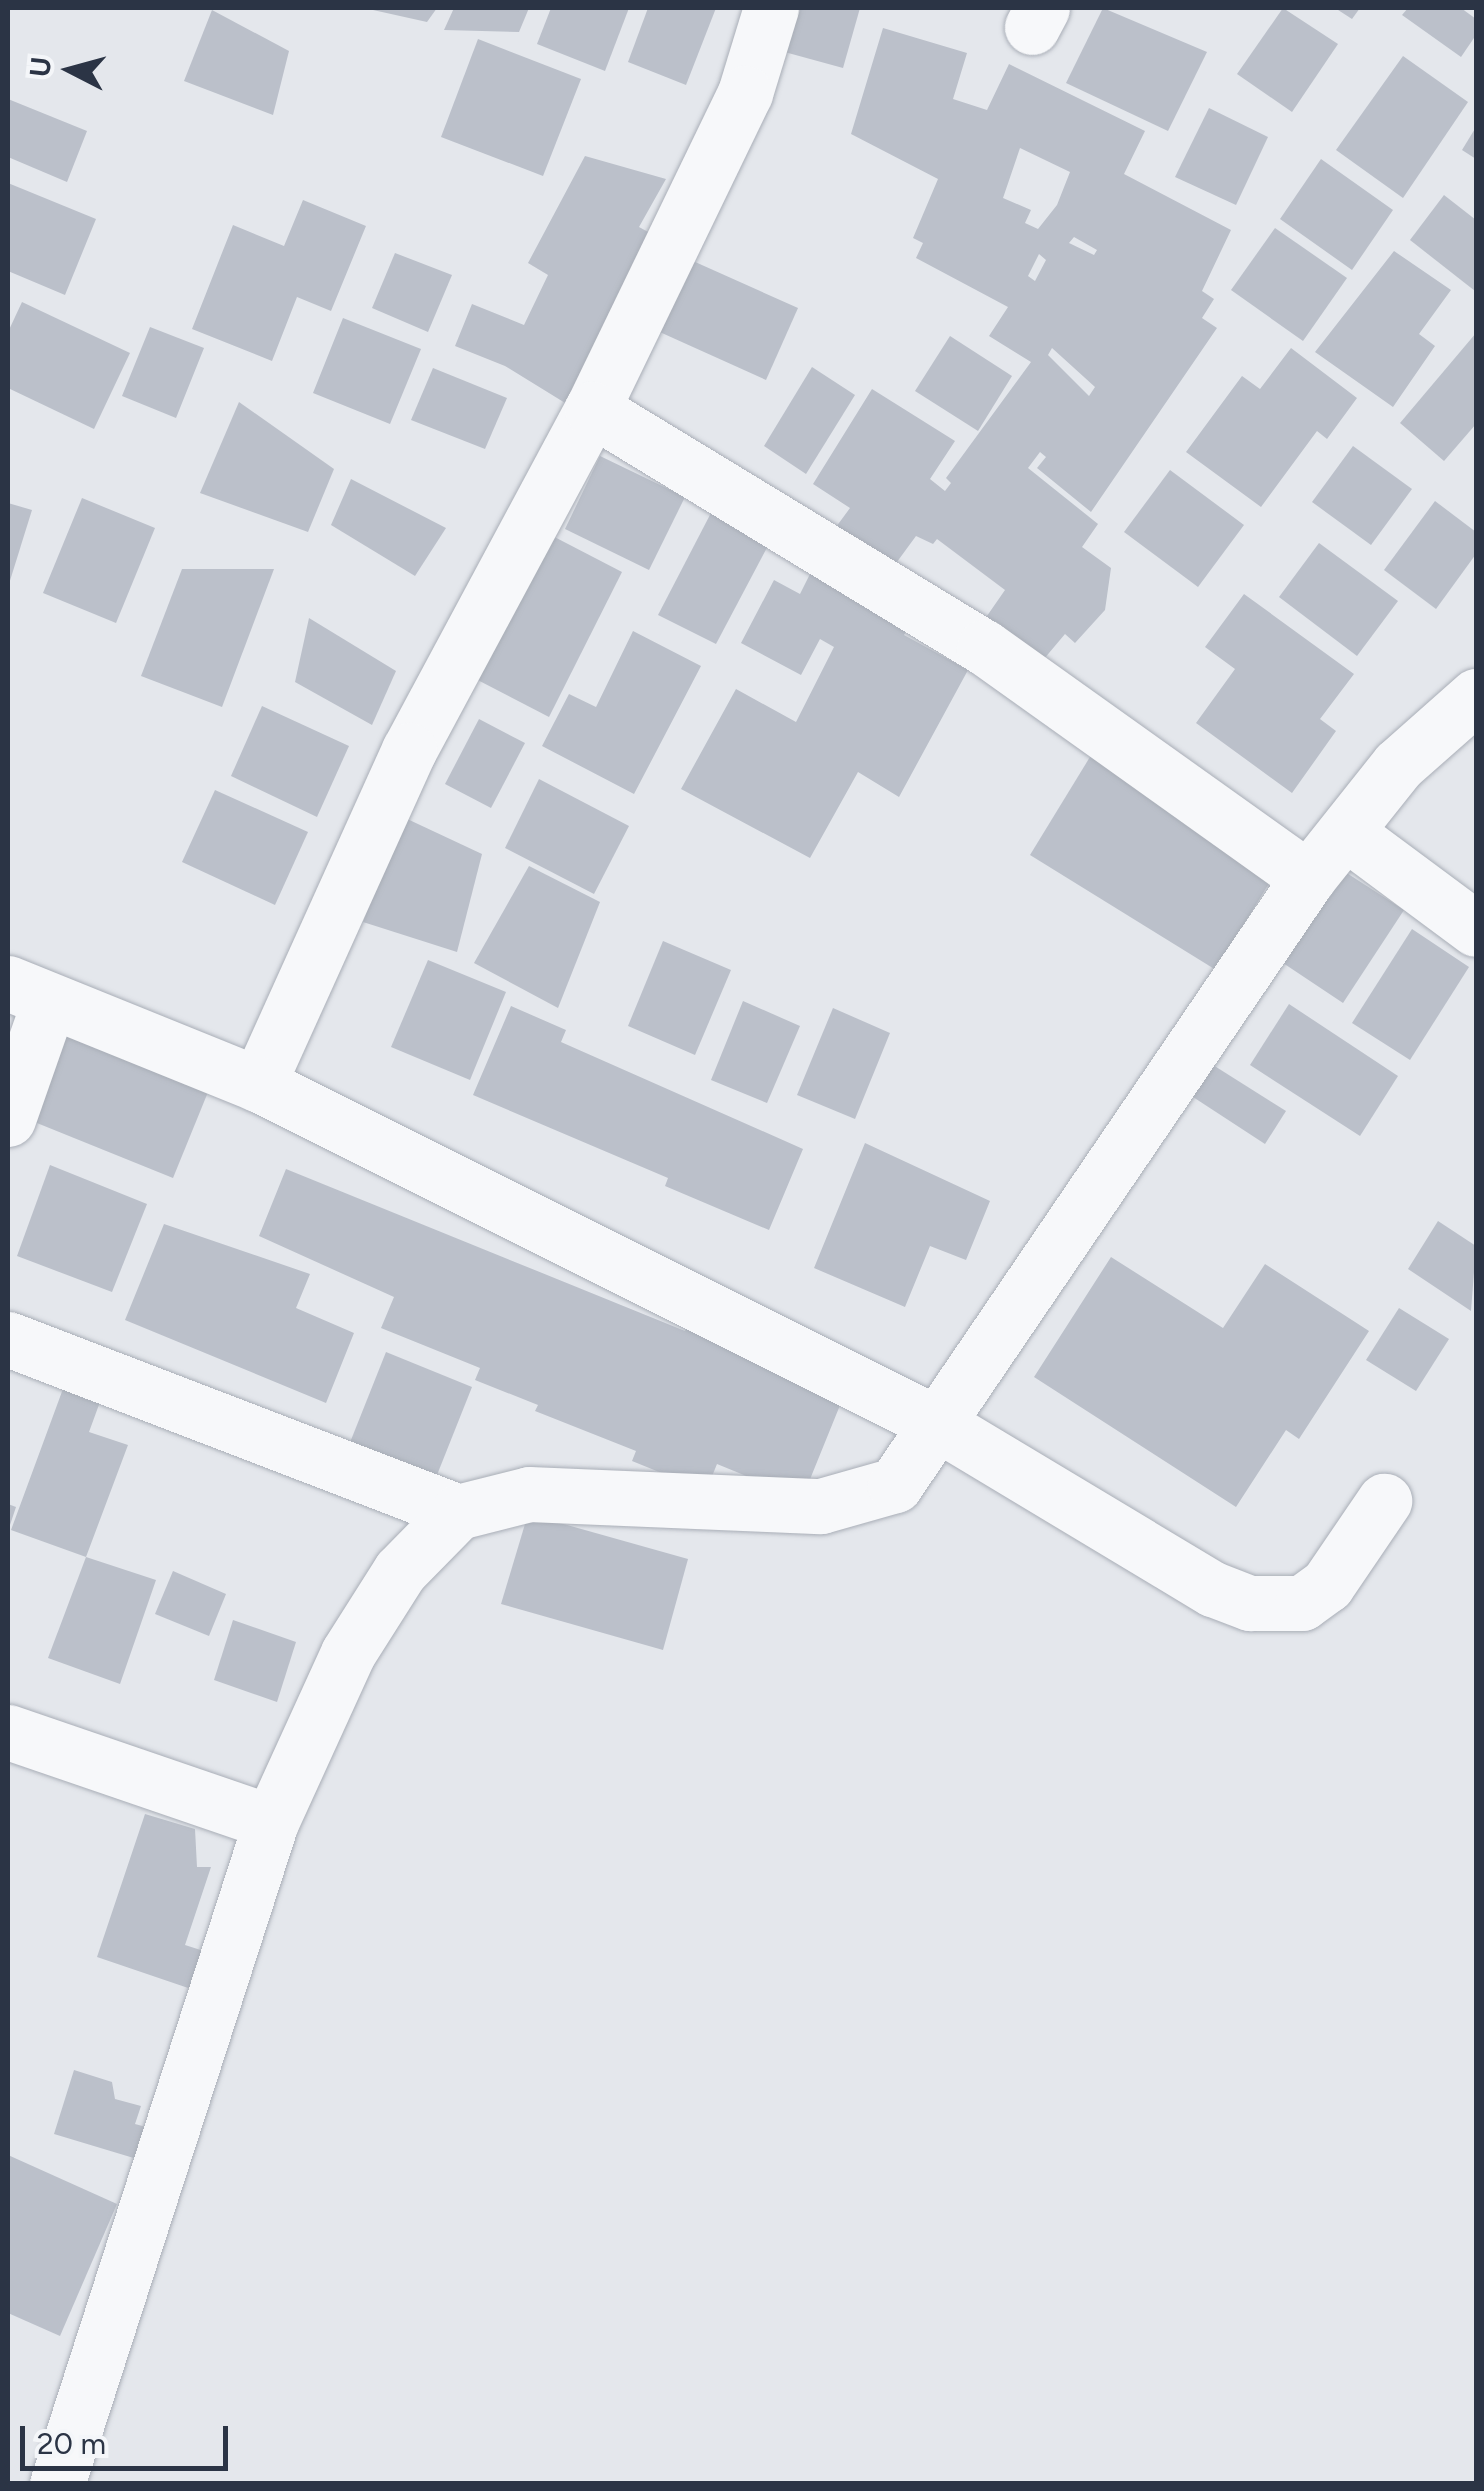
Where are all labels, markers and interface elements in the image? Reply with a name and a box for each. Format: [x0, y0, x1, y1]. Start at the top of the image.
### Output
north arrow [20, 20, 120, 120]
text: U [22, 55, 58, 78]
scale bar [25, 2406, 232, 2468]
text: 20 m [37, 2425, 106, 2462]

